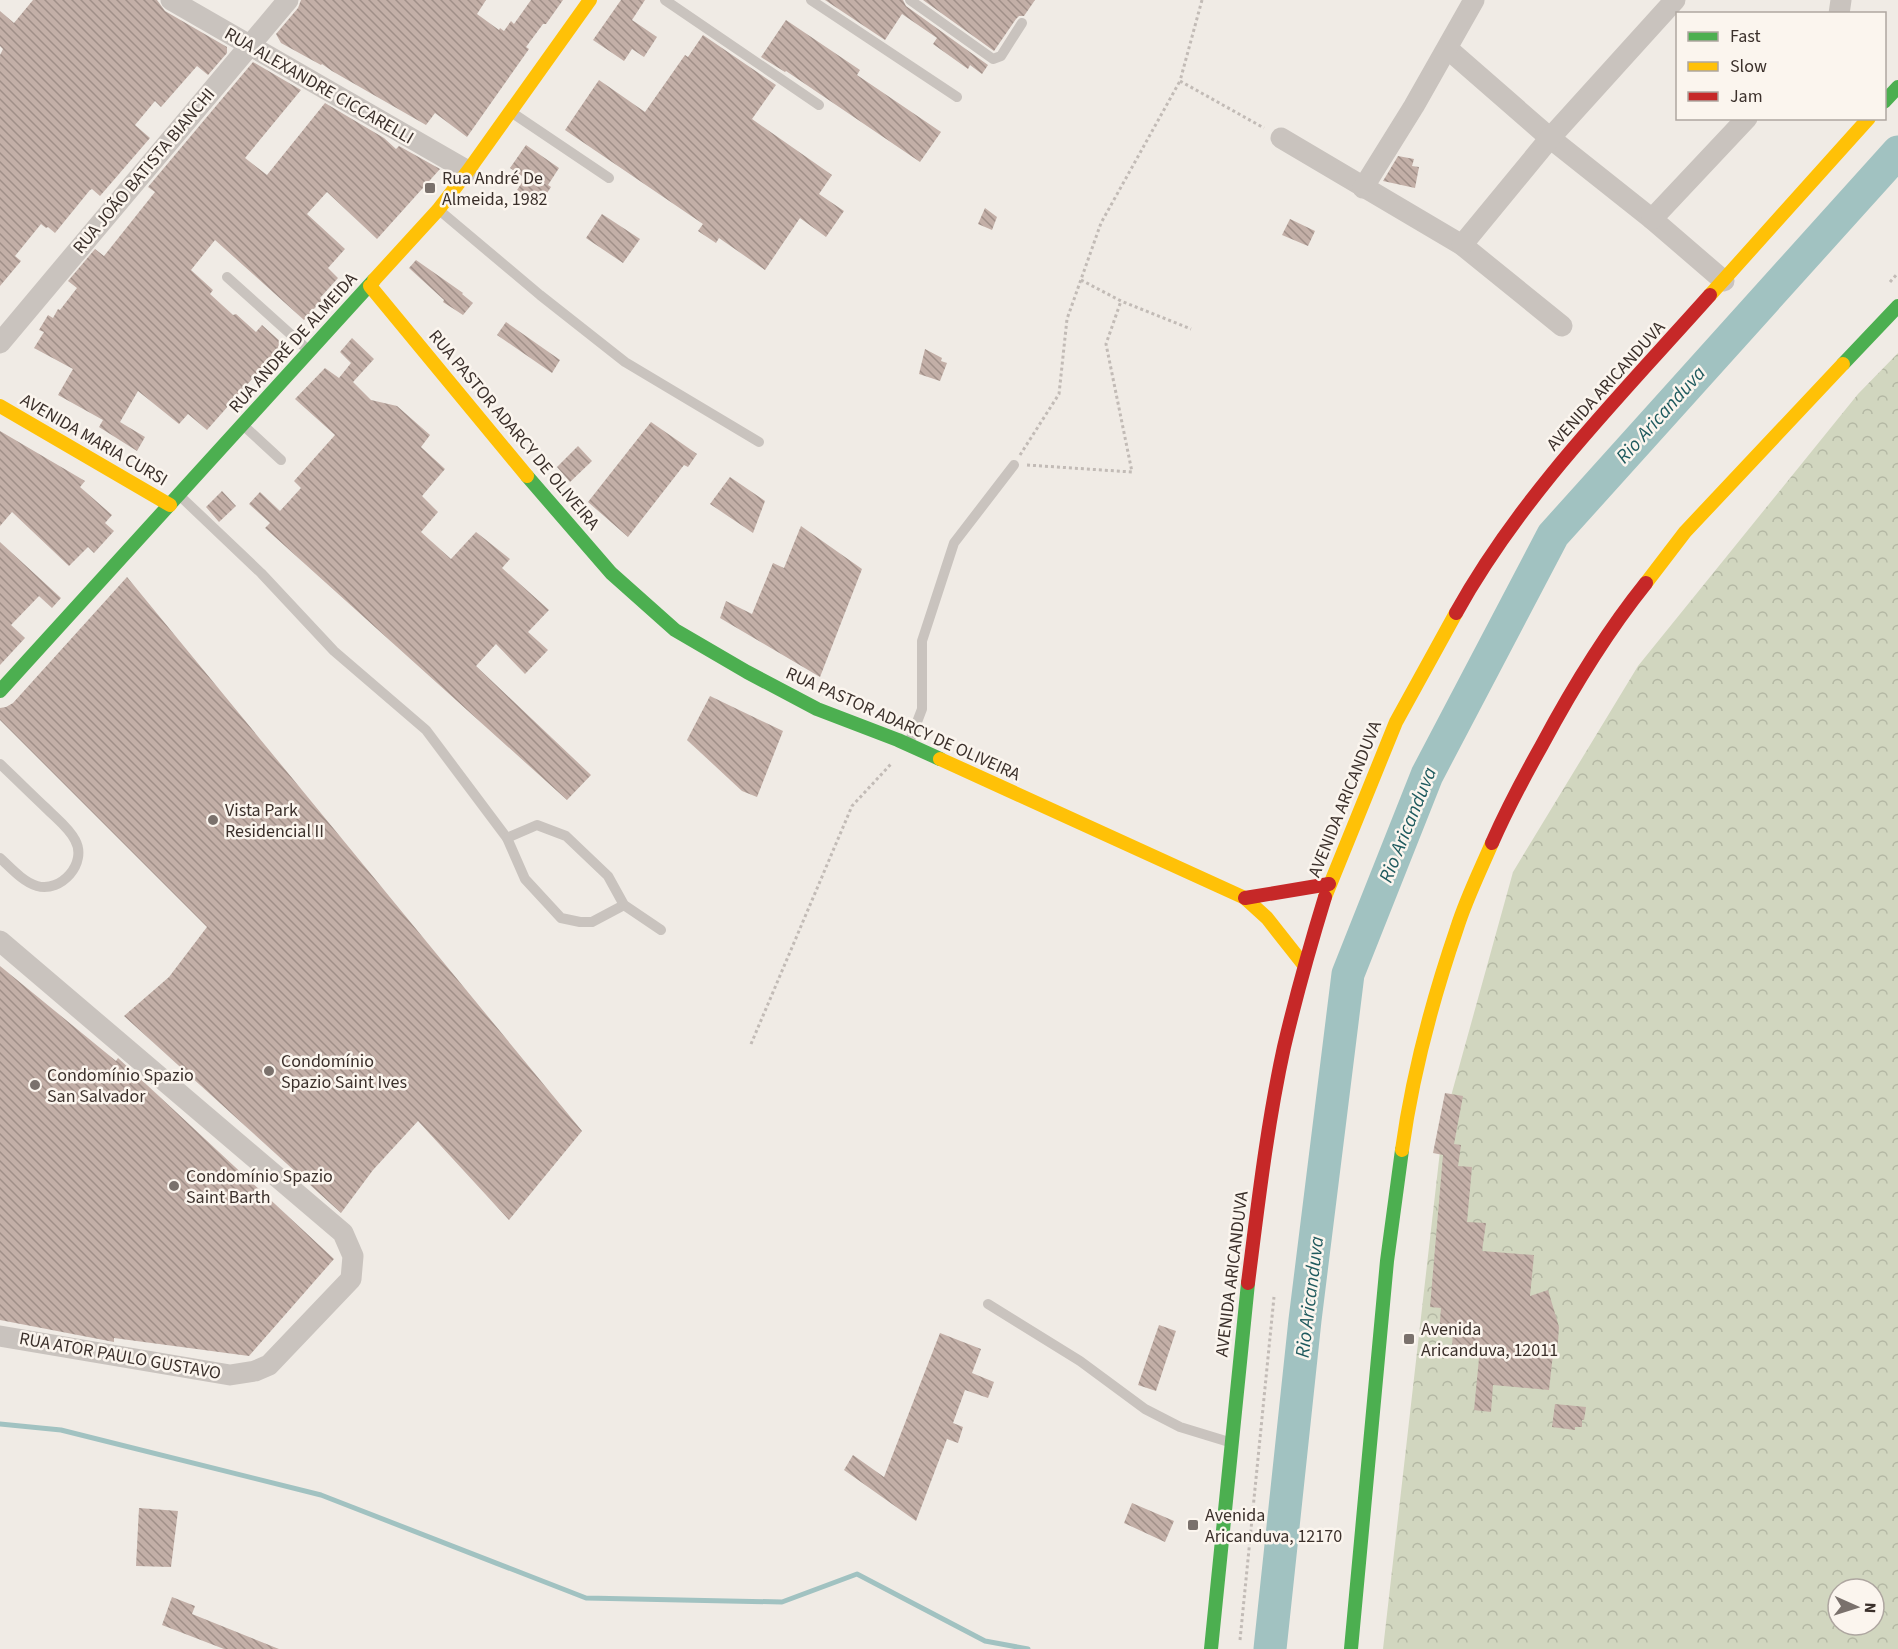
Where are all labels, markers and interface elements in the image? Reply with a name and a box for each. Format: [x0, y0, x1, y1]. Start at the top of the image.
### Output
legend [1676, 12, 1886, 120]
street label: RUA ALEXANDRE CICCARELLI [220, 21, 418, 151]
text: Fast [1730, 24, 1761, 49]
text: Slow [1730, 54, 1767, 79]
street label: RUA JOÃO BATISTA BIANCHI [67, 83, 221, 259]
text: Jam [1730, 84, 1763, 109]
place label: Rua André De Almeida, 1982 [442, 166, 548, 212]
marker: Rua André De Almeida, 1982 [423, 181, 437, 195]
street label: RUA ANDRÉ DE ALMEIDA [223, 267, 363, 419]
street label: AVENIDA ARICANDUVA [1541, 315, 1671, 456]
street label: RUA PASTOR ADARCY DE OLIVEIRA [423, 325, 605, 536]
water label: Rio Aricanduva [1610, 360, 1713, 470]
street label: AVENIDA MARIA CURSI [16, 388, 172, 492]
street label: RUA PASTOR ADARCY DE OLIVEIRA [782, 661, 1024, 787]
street label: AVENIDA ARICANDUVA [1302, 717, 1388, 881]
water label: Rio Aricanduva [1372, 763, 1444, 887]
place label: Vista Park Residencial II [225, 798, 324, 844]
marker: Vista Park Residencial II [206, 813, 220, 827]
place label: Condomínio Spazio Saint Ives [281, 1049, 407, 1095]
place label: Condomínio Spazio San Salvador [47, 1063, 194, 1109]
marker: Condomínio Spazio Saint Ives [262, 1064, 276, 1078]
marker: Condomínio Spazio San Salvador [28, 1078, 42, 1092]
place label: Condomínio Spazio Saint Barth [186, 1164, 333, 1210]
marker: Condomínio Spazio Saint Barth [167, 1179, 181, 1193]
street label: AVENIDA ARICANDUVA [1209, 1189, 1255, 1358]
water label: Rio Aricanduva [1289, 1234, 1331, 1359]
place label: Avenida Aricanduva, 12011 [1421, 1317, 1558, 1363]
street label: RUA ATOR PAULO GUSTAVO [17, 1326, 223, 1386]
marker: Avenida Aricanduva, 12011 [1402, 1332, 1416, 1346]
place label: Avenida Aricanduva, 12170 [1205, 1503, 1342, 1549]
marker: Avenida Aricanduva, 12170 [1186, 1518, 1200, 1532]
north arrow [1826, 1577, 1886, 1637]
text: N [1859, 1602, 1881, 1614]

